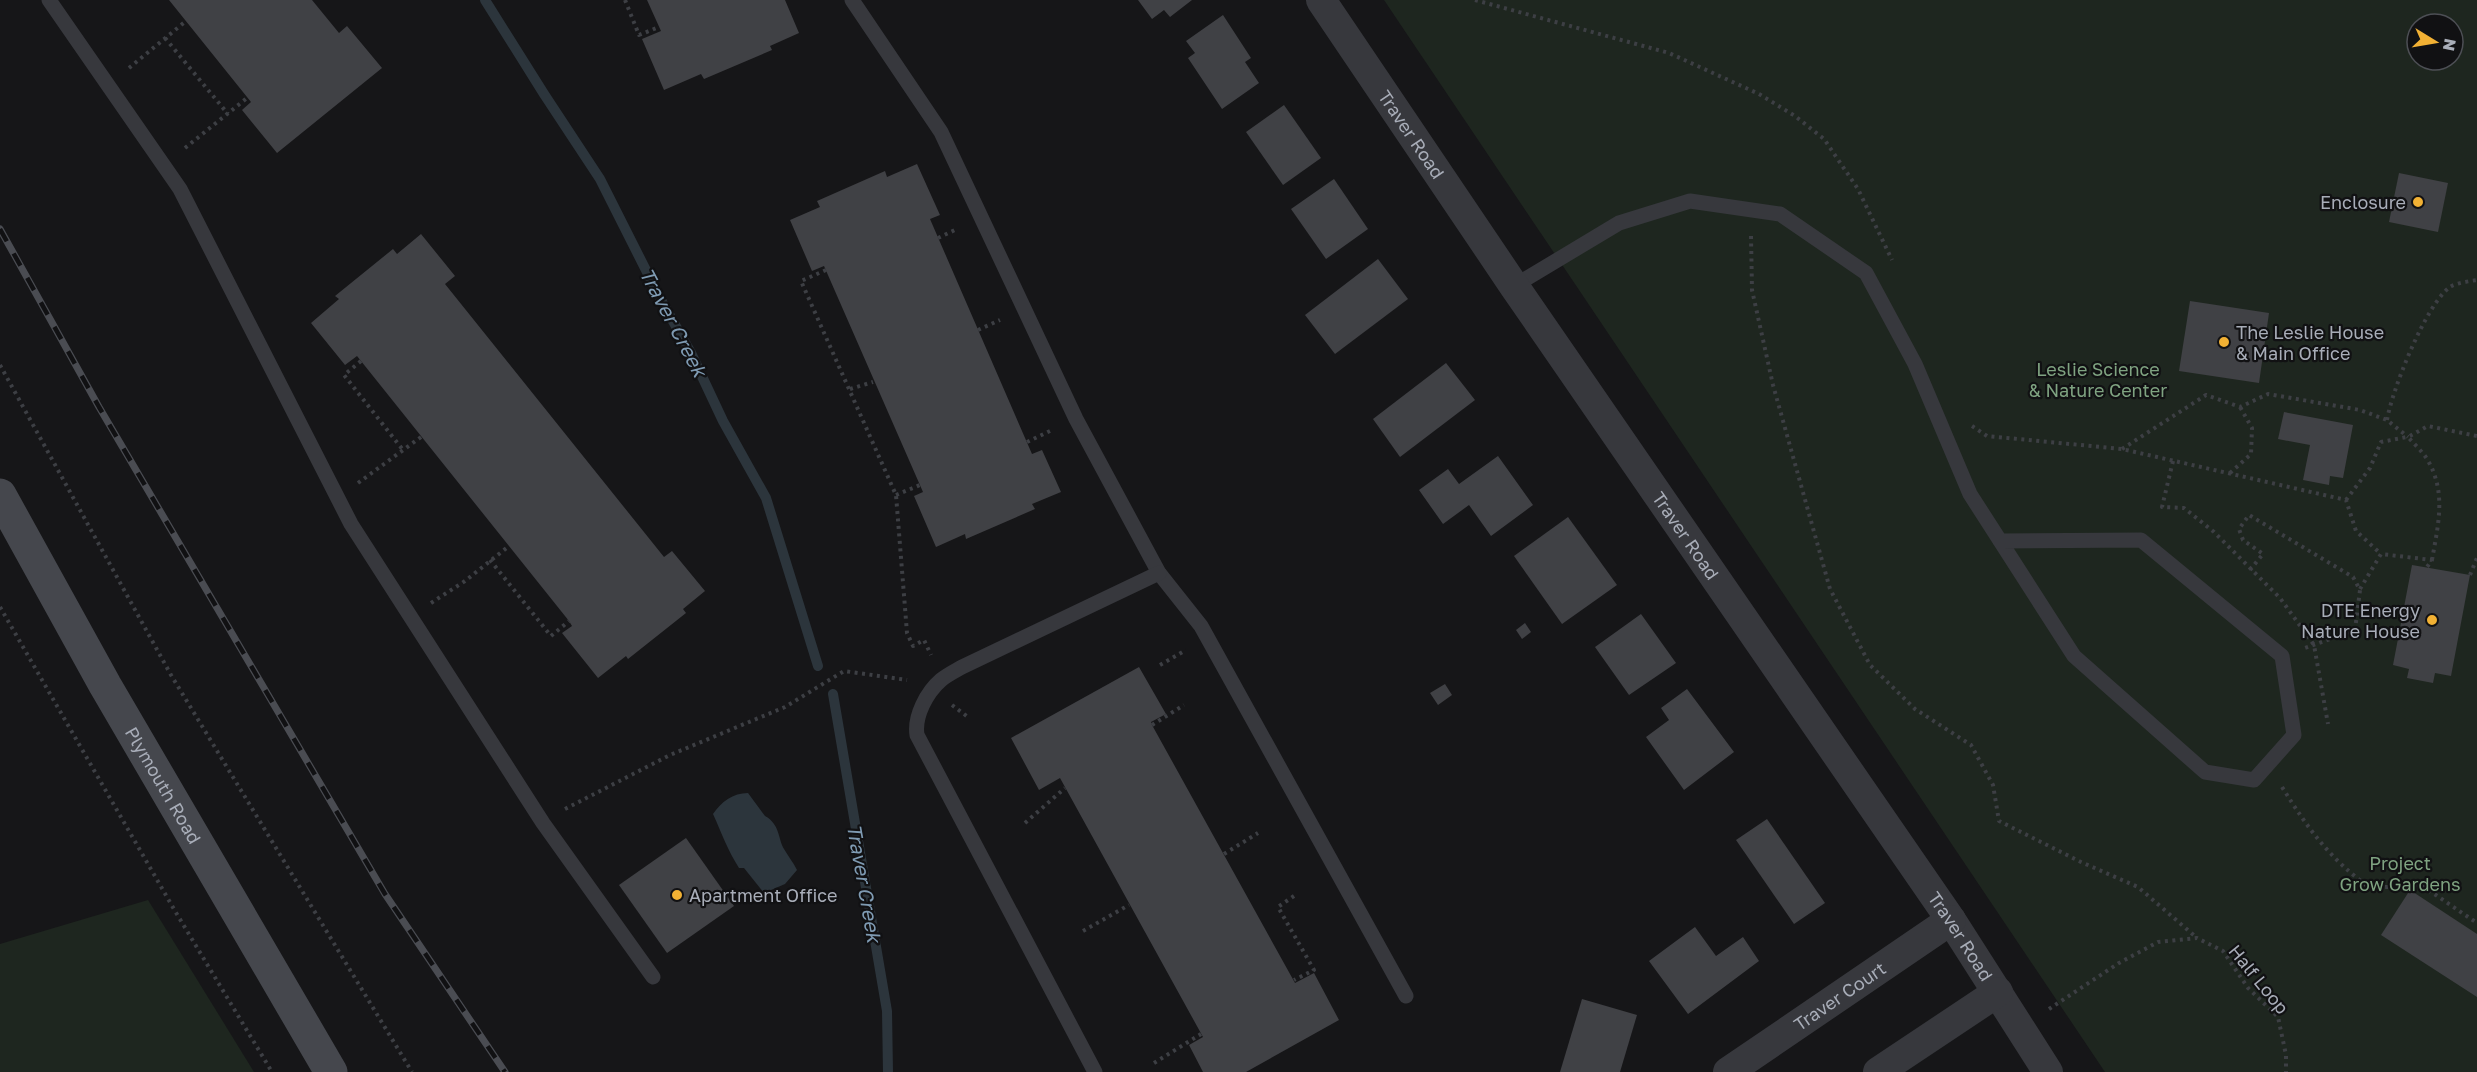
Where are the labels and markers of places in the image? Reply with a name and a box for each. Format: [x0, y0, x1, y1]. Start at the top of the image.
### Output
place label: Enclosure [2320, 191, 2406, 213]
marker: Enclosure [2411, 195, 2425, 209]
place label: The Leslie House & Main Office [2236, 321, 2384, 364]
marker: The Leslie House & Main Office [2217, 335, 2231, 349]
place label: DTE Energy Nature House [2301, 599, 2420, 642]
marker: DTE Energy Nature House [2425, 613, 2439, 627]
place label: Apartment Office [689, 884, 838, 906]
marker: Apartment Office [670, 888, 684, 902]

